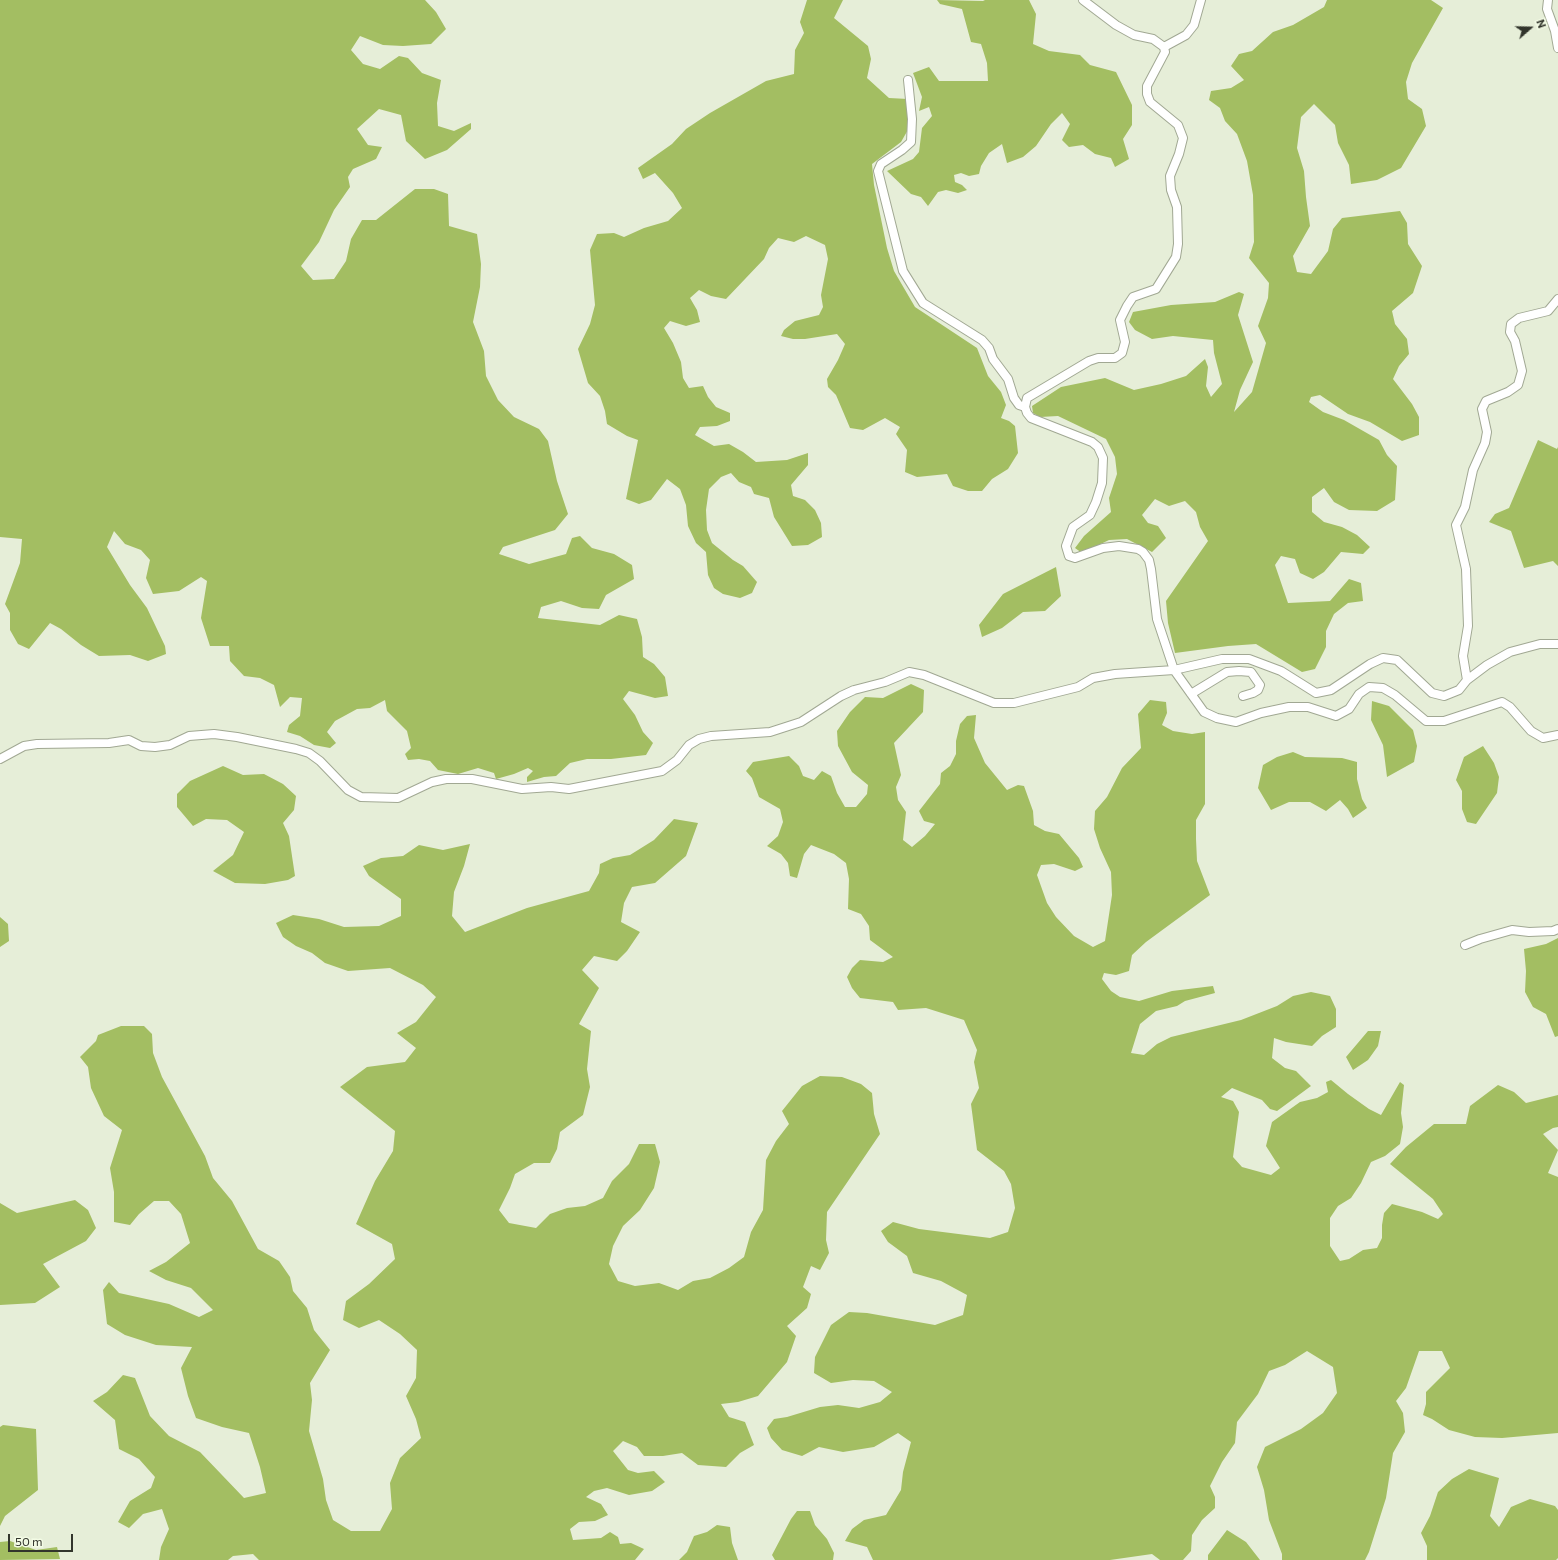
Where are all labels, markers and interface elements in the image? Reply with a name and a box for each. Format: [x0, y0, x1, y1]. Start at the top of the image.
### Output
north arrow [1510, 8, 1550, 48]
text: N [1534, 18, 1549, 30]
scale bar [10, 1526, 75, 1552]
text: 50 m [15, 1534, 43, 1548]

